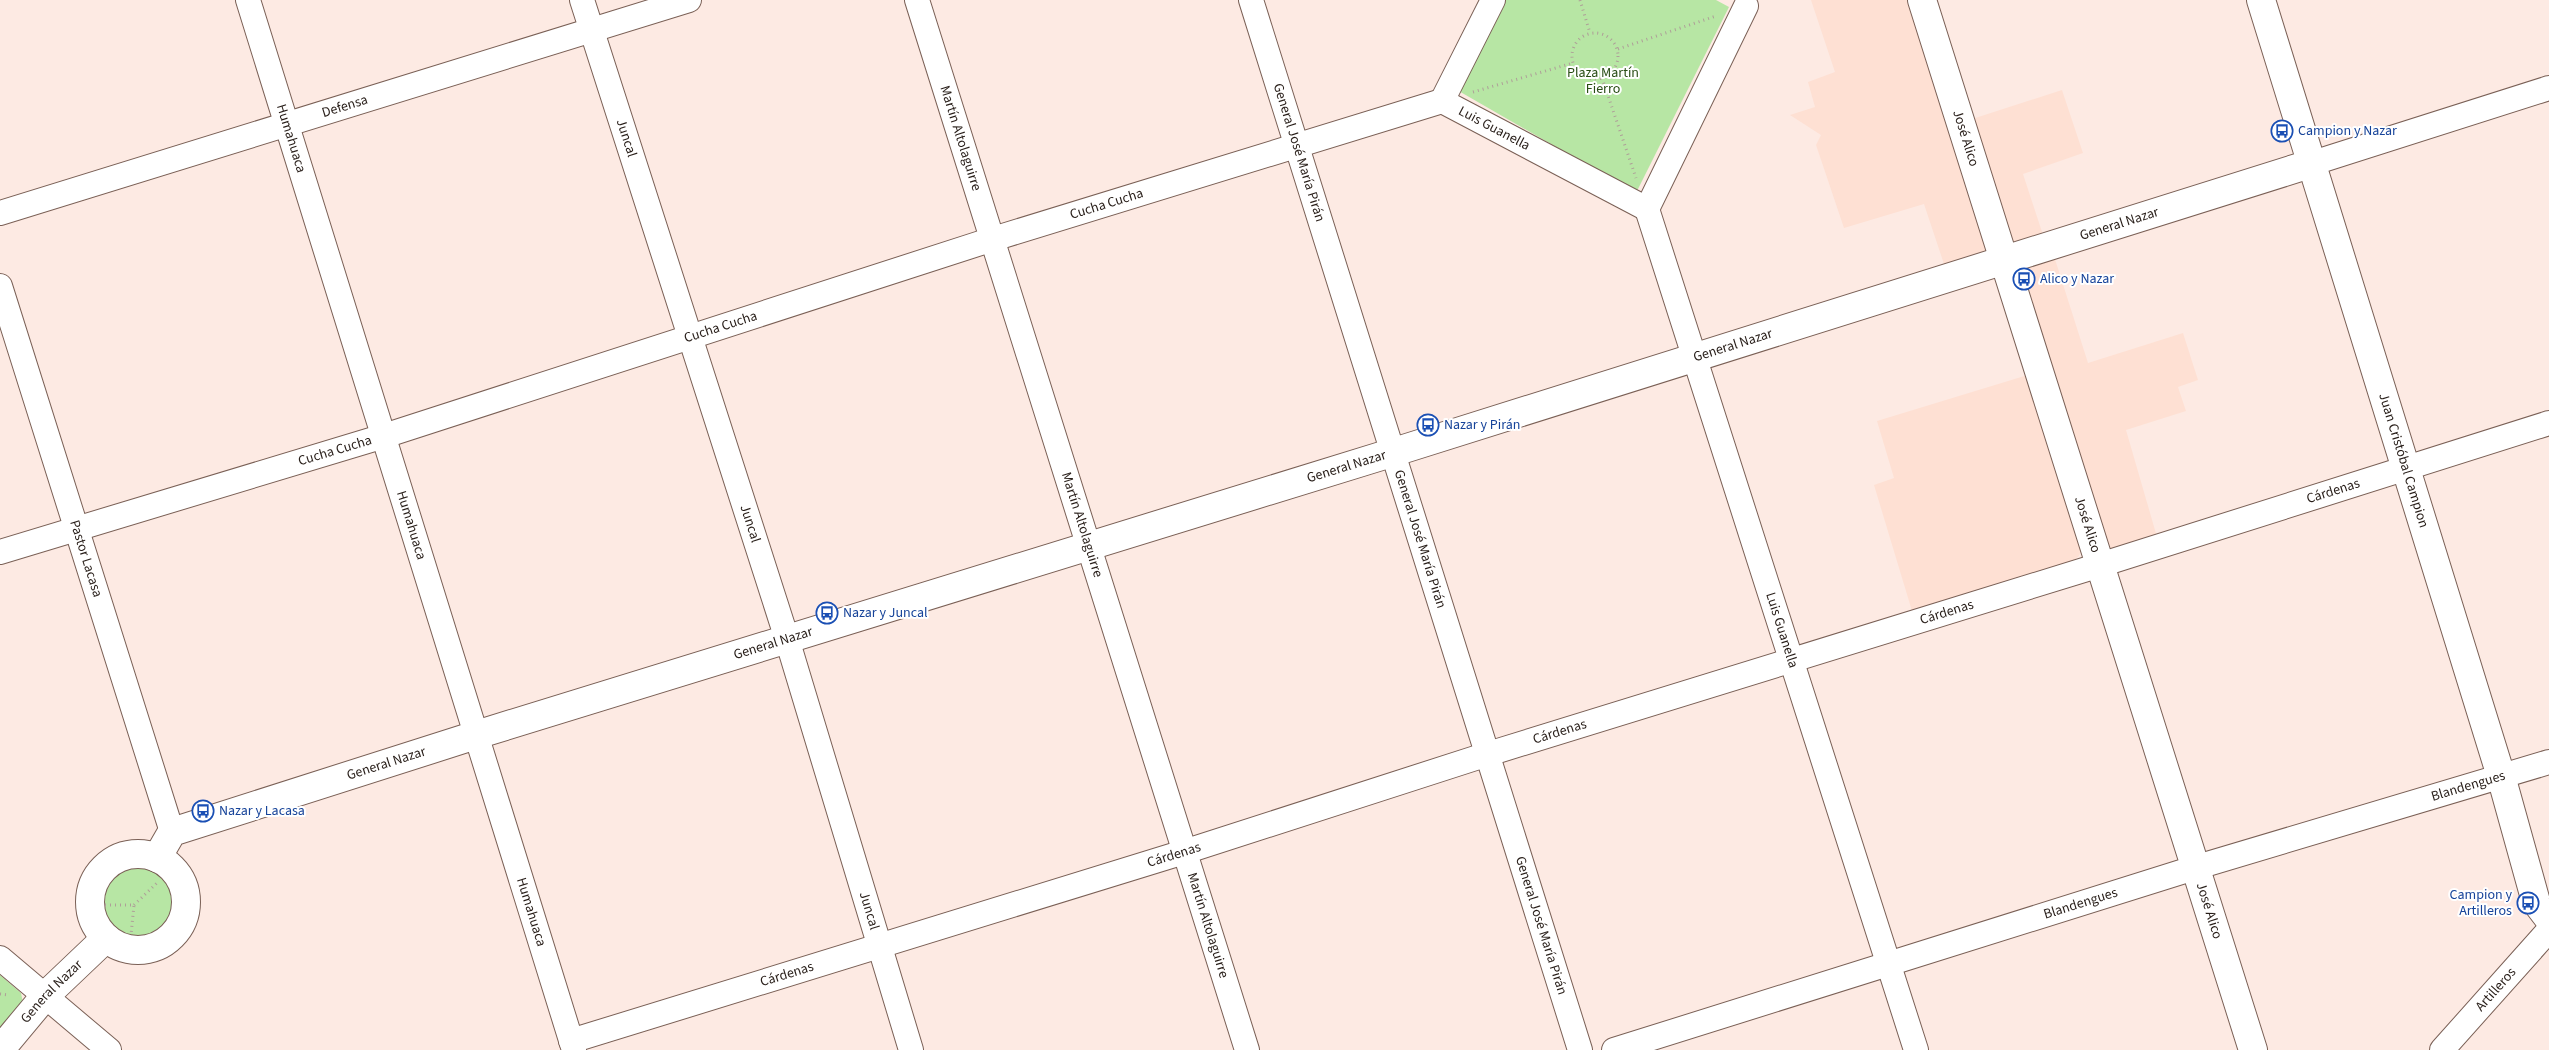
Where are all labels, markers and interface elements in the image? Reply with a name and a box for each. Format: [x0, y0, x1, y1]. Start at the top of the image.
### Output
park label: Plaza Martín Fierro [1567, 63, 1639, 99]
street label: General José María Pirán [1268, 81, 1330, 224]
street label: Martín Altolaguirre [935, 83, 986, 194]
street label: Defensa [319, 90, 370, 123]
street label: Luis Guanella [1455, 101, 1534, 156]
street label: Humahuaca [271, 102, 311, 175]
street label: José Alico [1947, 108, 1984, 169]
street label: Juncal [611, 116, 642, 160]
bus stop icon: Campion y Nazar [2270, 119, 2294, 143]
place label: Campion y Nazar [2298, 121, 2397, 141]
street label: Cucha Cucha [1067, 183, 1146, 225]
street label: General Nazar [2077, 202, 2161, 246]
bus stop icon: Alico y Nazar [2012, 267, 2036, 291]
place label: Alico y Nazar [2040, 269, 2114, 289]
street label: Cucha Cucha [681, 306, 760, 348]
street label: General Nazar [1691, 324, 1775, 367]
street label: Juan Cristóbal Campion [2373, 391, 2434, 530]
bus stop icon: Nazar y Pirán [1416, 413, 1440, 437]
place label: Nazar y Pirán [1444, 415, 1520, 435]
street label: Cucha Cucha [296, 430, 374, 471]
street label: General Nazar [1304, 445, 1389, 488]
street label: General José María Pirán [1389, 467, 1451, 611]
street label: Martín Altolaguirre [1056, 470, 1108, 580]
street label: Cárdenas [2304, 473, 2363, 509]
street label: Humahuaca [391, 488, 431, 562]
street label: José Alico [2069, 494, 2106, 555]
street label: Juncal [735, 502, 766, 546]
street label: Pastor Lacasa [64, 518, 107, 600]
street label: Luis Guanella [1760, 590, 1803, 671]
street label: Cárdenas [1917, 595, 1976, 630]
bus stop icon: Nazar y Juncal [815, 601, 839, 625]
place label: Nazar y Juncal [843, 603, 928, 623]
street label: General Nazar [731, 622, 815, 665]
street label: Cárdenas [1530, 714, 1589, 750]
street label: General Nazar [344, 742, 429, 786]
street label: Blandengues [2429, 766, 2508, 807]
bus stop icon: Nazar y Lacasa [191, 799, 215, 823]
place label: Nazar y Lacasa [219, 801, 305, 821]
street label: Cárdenas [1145, 837, 1203, 873]
street label: General José María Pirán [1510, 854, 1572, 997]
street label: Martín Altolaguirre [1182, 870, 1234, 981]
street label: Humahuaca [511, 875, 551, 949]
street label: José Alico [2191, 880, 2227, 942]
street label: Blandengues [2041, 883, 2120, 925]
place label: Campion y Artilleros [2450, 885, 2512, 921]
street label: Juncal [854, 889, 884, 933]
bus stop icon: Campion y Artilleros [2516, 891, 2540, 915]
street label: General Nazar [16, 955, 87, 1028]
street label: Cárdenas [758, 957, 816, 992]
street label: Artilleros [2471, 963, 2521, 1016]

